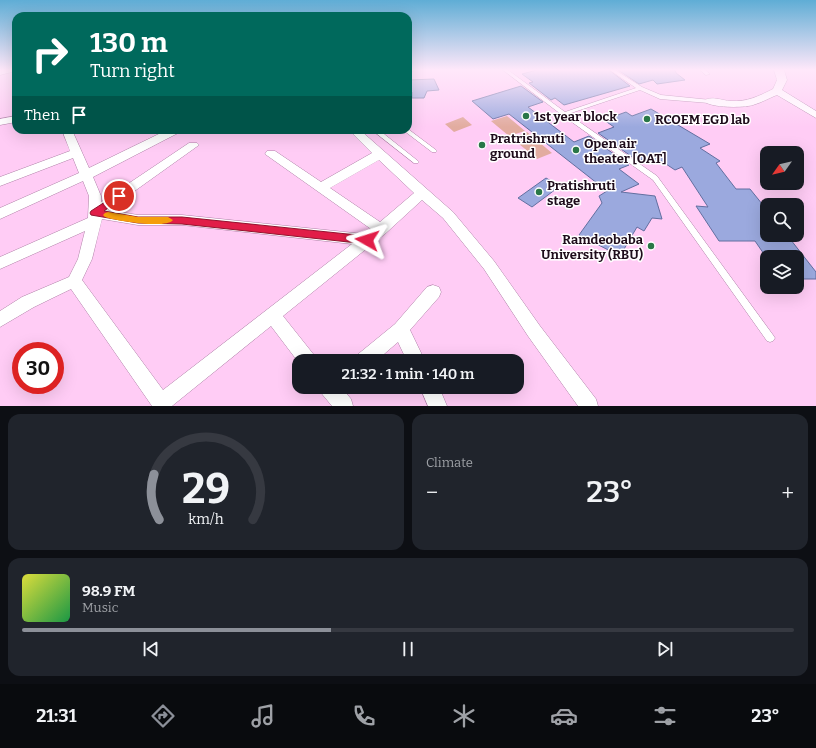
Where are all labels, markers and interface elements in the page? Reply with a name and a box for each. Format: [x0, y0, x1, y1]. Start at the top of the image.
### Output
text: 130 m [90, 26, 168, 59]
icon: right [24, 28, 76, 80]
text: Turn right [90, 60, 175, 82]
icon: arrive [68, 104, 90, 126]
text: Then [24, 106, 60, 124]
place label: 1st year block [534, 109, 617, 124]
marker: 1st year block [521, 111, 531, 121]
place label: RCOEM EGD lab [655, 112, 750, 127]
marker: RCOEM EGD lab [642, 114, 652, 124]
place label: Pratrishruti ground [490, 131, 564, 161]
place label: Open air theater [OAT] [584, 136, 667, 166]
marker: Pratrishruti ground [477, 140, 487, 150]
marker: Open air theater [OAT] [571, 145, 581, 155]
north arrow [760, 146, 804, 190]
map controls [760, 146, 804, 294]
place label: Pratishruti stage [547, 178, 615, 208]
pin [102, 179, 136, 213]
icon: arrive [108, 185, 130, 207]
marker: Pratishruti stage [534, 187, 544, 197]
button: search [760, 198, 804, 242]
position arrow [346, 219, 388, 261]
place label: Ramdeobaba University (RBU) [541, 232, 644, 262]
marker: Ramdeobaba University (RBU) [646, 241, 656, 251]
button: layers [760, 250, 804, 294]
speed limit sign: 30 [12, 342, 64, 394]
text: 21:32 · 1 min · 140 m [342, 365, 474, 383]
text: Climate [426, 455, 473, 470]
text: 29 [182, 464, 230, 514]
text: 23° [586, 474, 633, 510]
text: − [426, 479, 438, 506]
text: + [781, 479, 794, 506]
text: km/h [188, 511, 224, 528]
text: 98.9 FM [82, 582, 135, 600]
text: Music [82, 600, 118, 615]
icon: previous [140, 638, 162, 660]
icon: pause [397, 638, 419, 660]
icon: next [654, 638, 676, 660]
icon: directions [149, 702, 177, 730]
icon: music [249, 702, 277, 730]
icon: phone [350, 702, 378, 730]
icon: climate [450, 702, 478, 730]
icon: car [550, 702, 578, 730]
icon: filters [651, 702, 679, 730]
text: 21:31 [36, 705, 76, 727]
text: 23° [751, 705, 780, 727]

